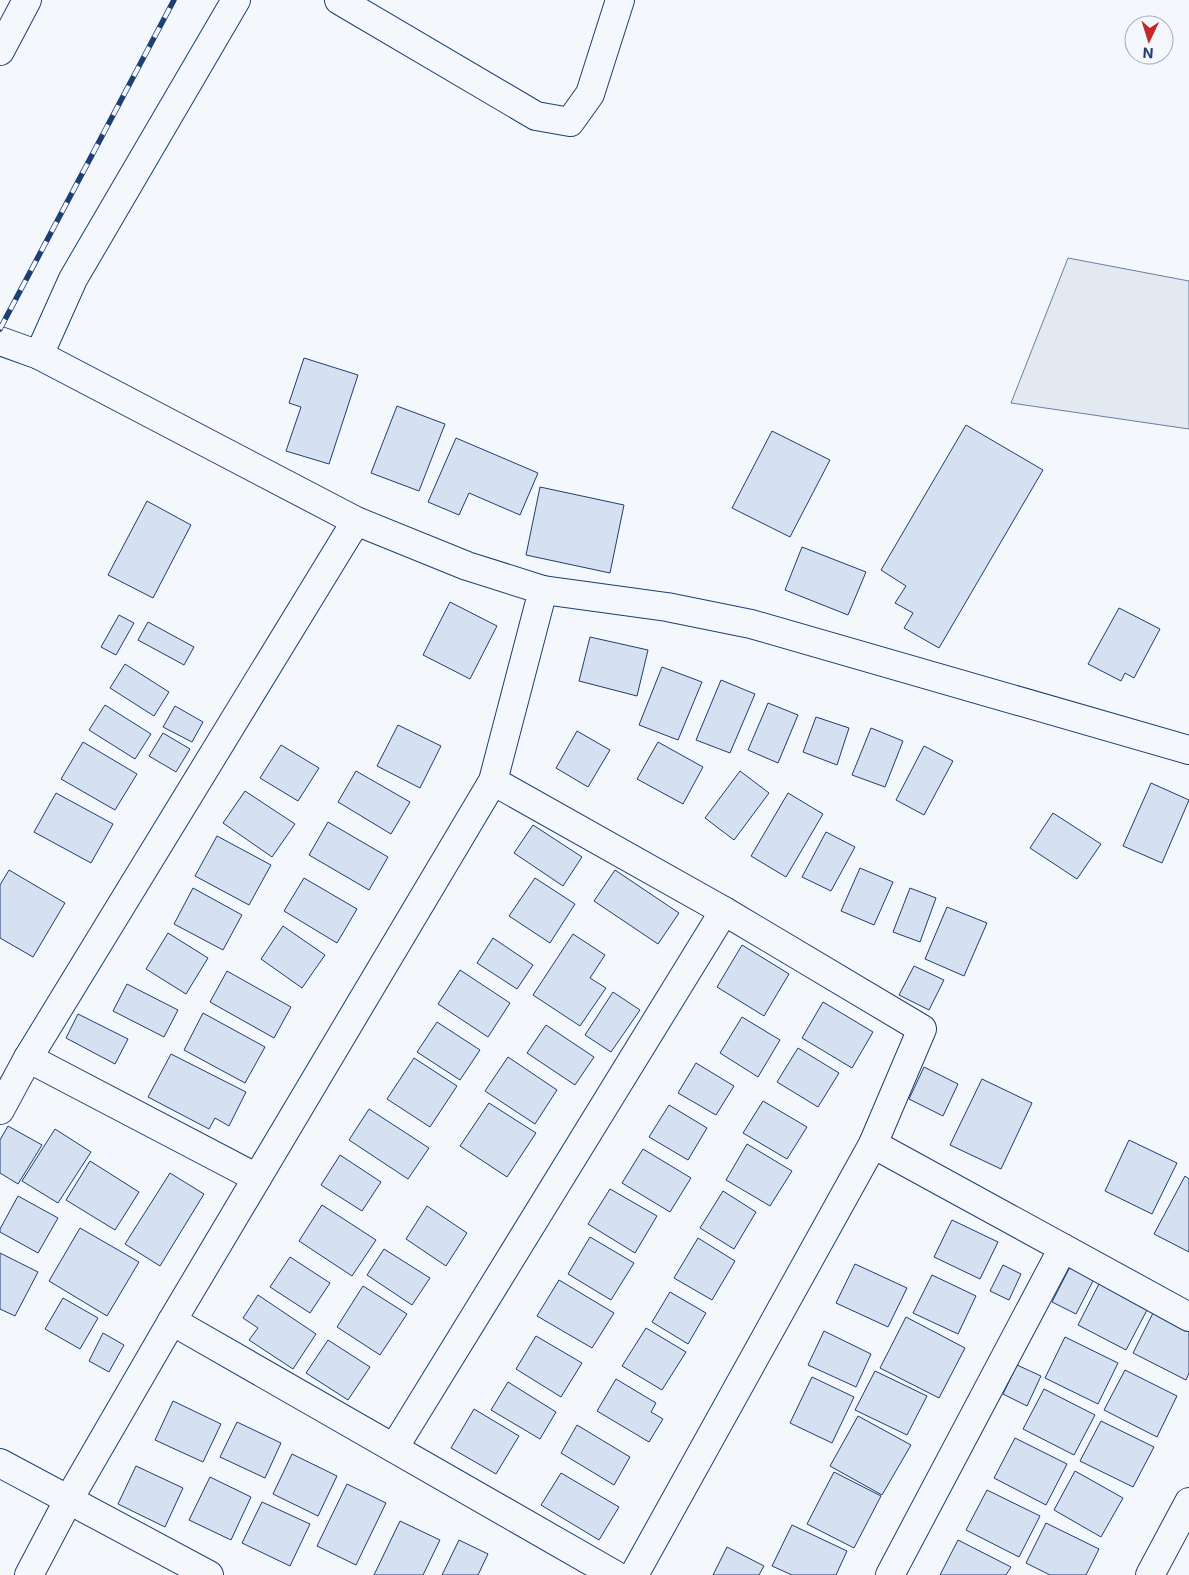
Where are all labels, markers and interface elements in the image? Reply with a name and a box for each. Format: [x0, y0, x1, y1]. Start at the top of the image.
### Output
north arrow [1124, 15, 1174, 65]
text: N [1142, 45, 1154, 62]

